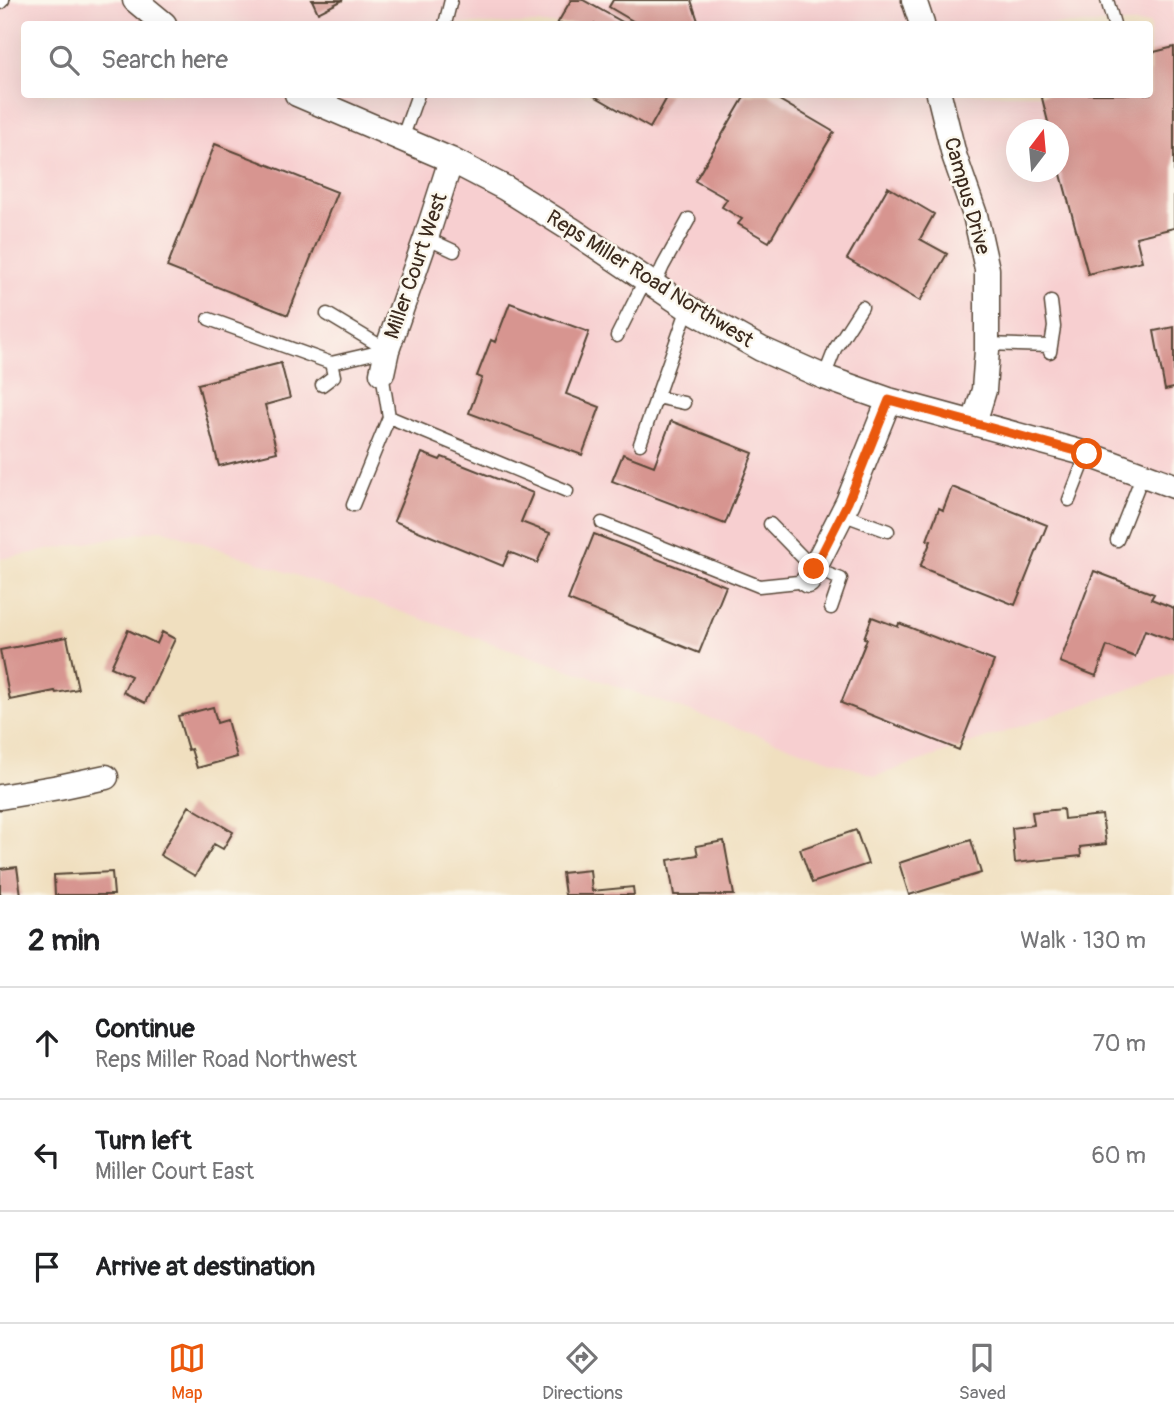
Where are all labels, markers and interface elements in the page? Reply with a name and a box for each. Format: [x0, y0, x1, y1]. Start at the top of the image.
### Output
search box [21, 21, 1153, 98]
icon: search [45, 41, 83, 79]
text: Search here [101, 44, 228, 76]
north arrow [1006, 119, 1069, 182]
street label: Campus Drive [937, 134, 997, 258]
street label: Miller Court West [378, 189, 454, 343]
street label: Reps Miller Road Northwest [541, 204, 759, 354]
route start [1071, 438, 1102, 469]
route end [798, 553, 829, 584]
text: 2 min [28, 922, 100, 959]
text: Walk · 130 m [1020, 926, 1146, 955]
text: Continue [95, 1013, 195, 1045]
icon: ahead [28, 1024, 66, 1062]
text: 70 m [1093, 1029, 1146, 1058]
text: Reps Miller Road Northwest [95, 1045, 357, 1074]
text: Turn left [95, 1125, 191, 1157]
icon: left [28, 1136, 66, 1174]
text: 60 m [1091, 1141, 1146, 1170]
text: Miller Court East [95, 1157, 254, 1186]
icon: arrive [28, 1248, 66, 1286]
text: Arrive at destination [95, 1251, 315, 1283]
tab: Map [168, 1339, 206, 1405]
tab: Directions [542, 1339, 623, 1405]
tab: Saved [959, 1339, 1006, 1405]

